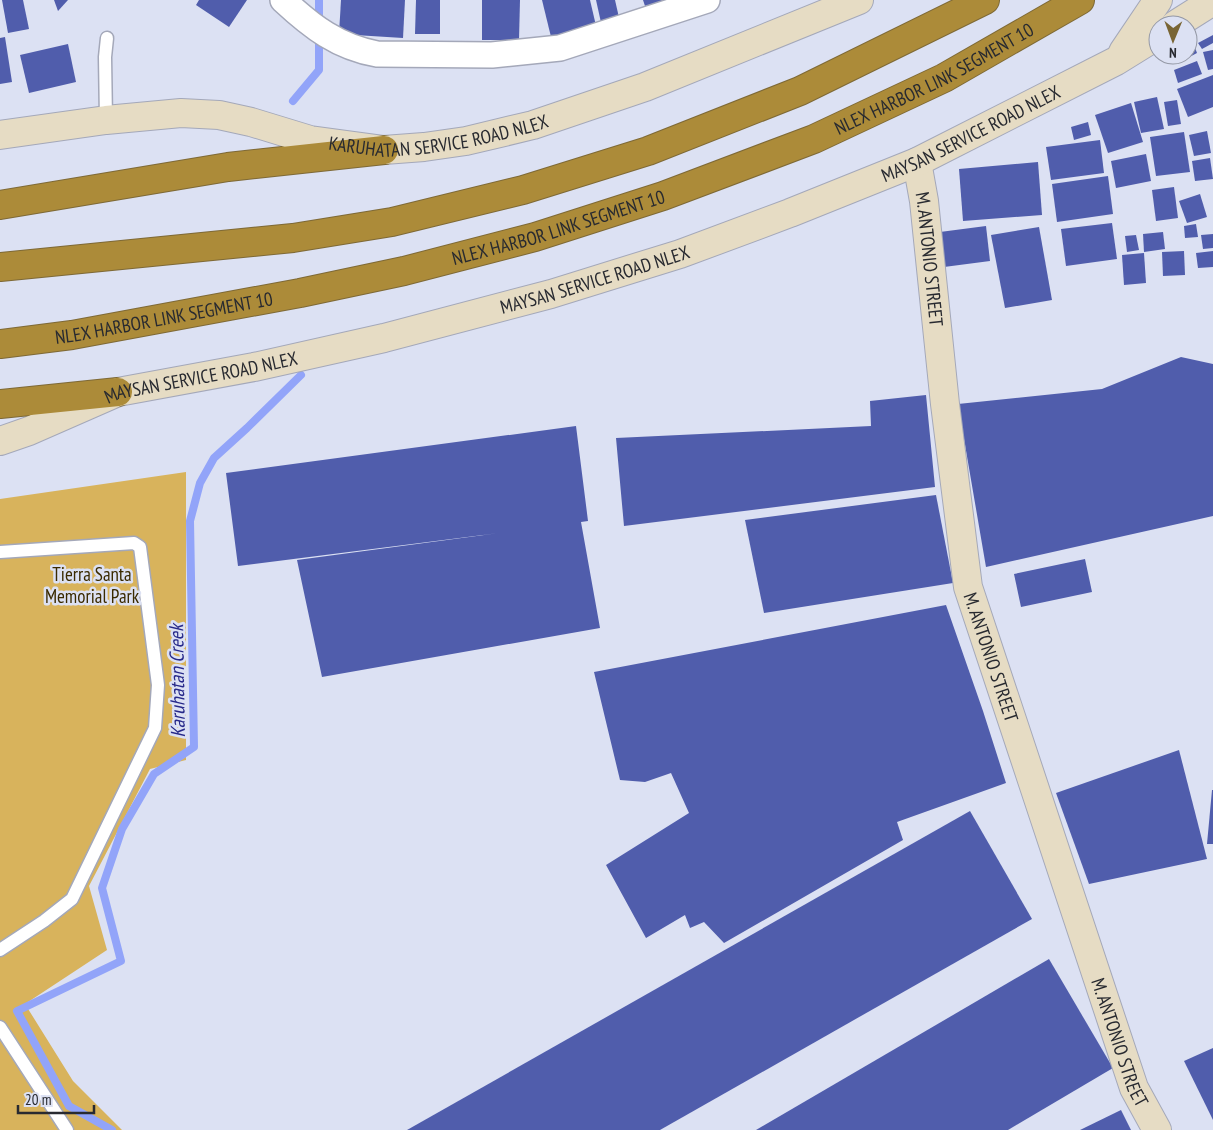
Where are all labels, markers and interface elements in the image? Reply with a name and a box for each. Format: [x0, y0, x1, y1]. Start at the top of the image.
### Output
north arrow [1148, 15, 1198, 65]
street label: NLEX HARBOR LINK SEGMENT 10 [830, 17, 1038, 140]
text: N [1169, 44, 1177, 62]
street label: MAYSAN SERVICE ROAD NLEX [878, 79, 1065, 187]
street label: KARUHATAN SERVICE ROAD NLEX [327, 109, 552, 162]
street label: NLEX HARBOR LINK SEGMENT 10 [449, 184, 668, 270]
street label: M. ANTONIO STREET [911, 190, 949, 328]
street label: MAYSAN SERVICE ROAD NLEX [497, 239, 693, 319]
street label: NLEX HARBOR LINK SEGMENT 10 [54, 286, 275, 349]
street label: MAYSAN SERVICE ROAD NLEX [100, 346, 300, 409]
park label: Tierra Santa Memorial Park [45, 562, 140, 608]
street label: M. ANTONIO STREET [959, 589, 1024, 725]
water label: Karuhatan Creek [163, 622, 191, 738]
street label: M. ANTONIO STREET [1086, 975, 1154, 1111]
scale bar [18, 1082, 94, 1114]
text: 20 m [25, 1090, 51, 1109]

